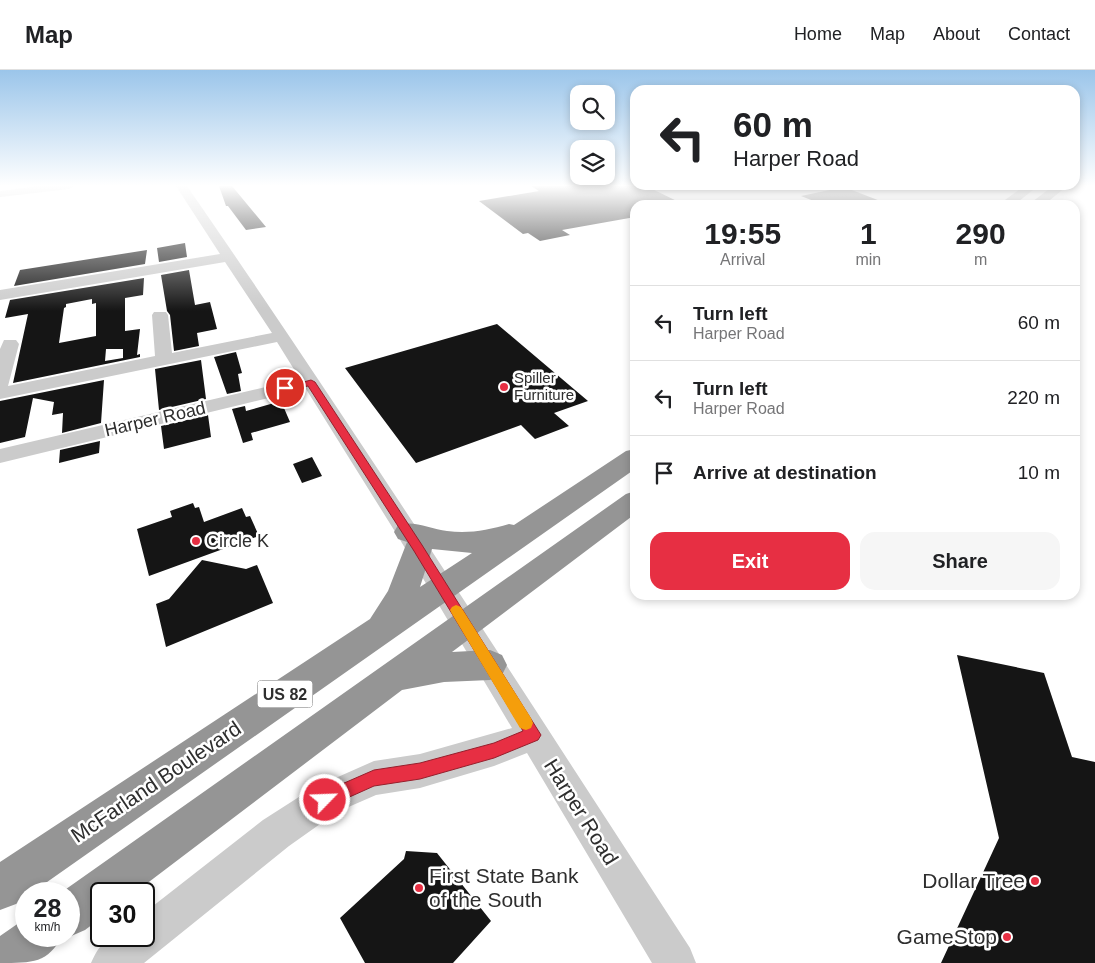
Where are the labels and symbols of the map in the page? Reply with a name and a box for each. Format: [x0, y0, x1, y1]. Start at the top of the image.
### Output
pin [264, 367, 306, 409]
place label: Spiller Furniture [514, 369, 574, 403]
marker: Spiller Furniture [498, 381, 510, 393]
street label: Harper Road [103, 398, 207, 440]
place label: Circle K [206, 531, 269, 551]
marker: Circle K [190, 535, 202, 547]
road number: US 82 [258, 680, 312, 708]
street label: McFarland Boulevard [67, 716, 245, 847]
street label: Harper Road [540, 755, 623, 869]
position arrow [298, 773, 350, 825]
place label: First State Bank of the South [429, 864, 579, 911]
place label: Dollar Tree [922, 869, 1025, 892]
marker: Dollar Tree [1029, 875, 1041, 887]
speed limit sign: 30 [90, 882, 155, 947]
marker: First State Bank of the South [413, 882, 425, 894]
place label: GameStop [897, 925, 997, 948]
marker: GameStop [1001, 931, 1013, 943]

